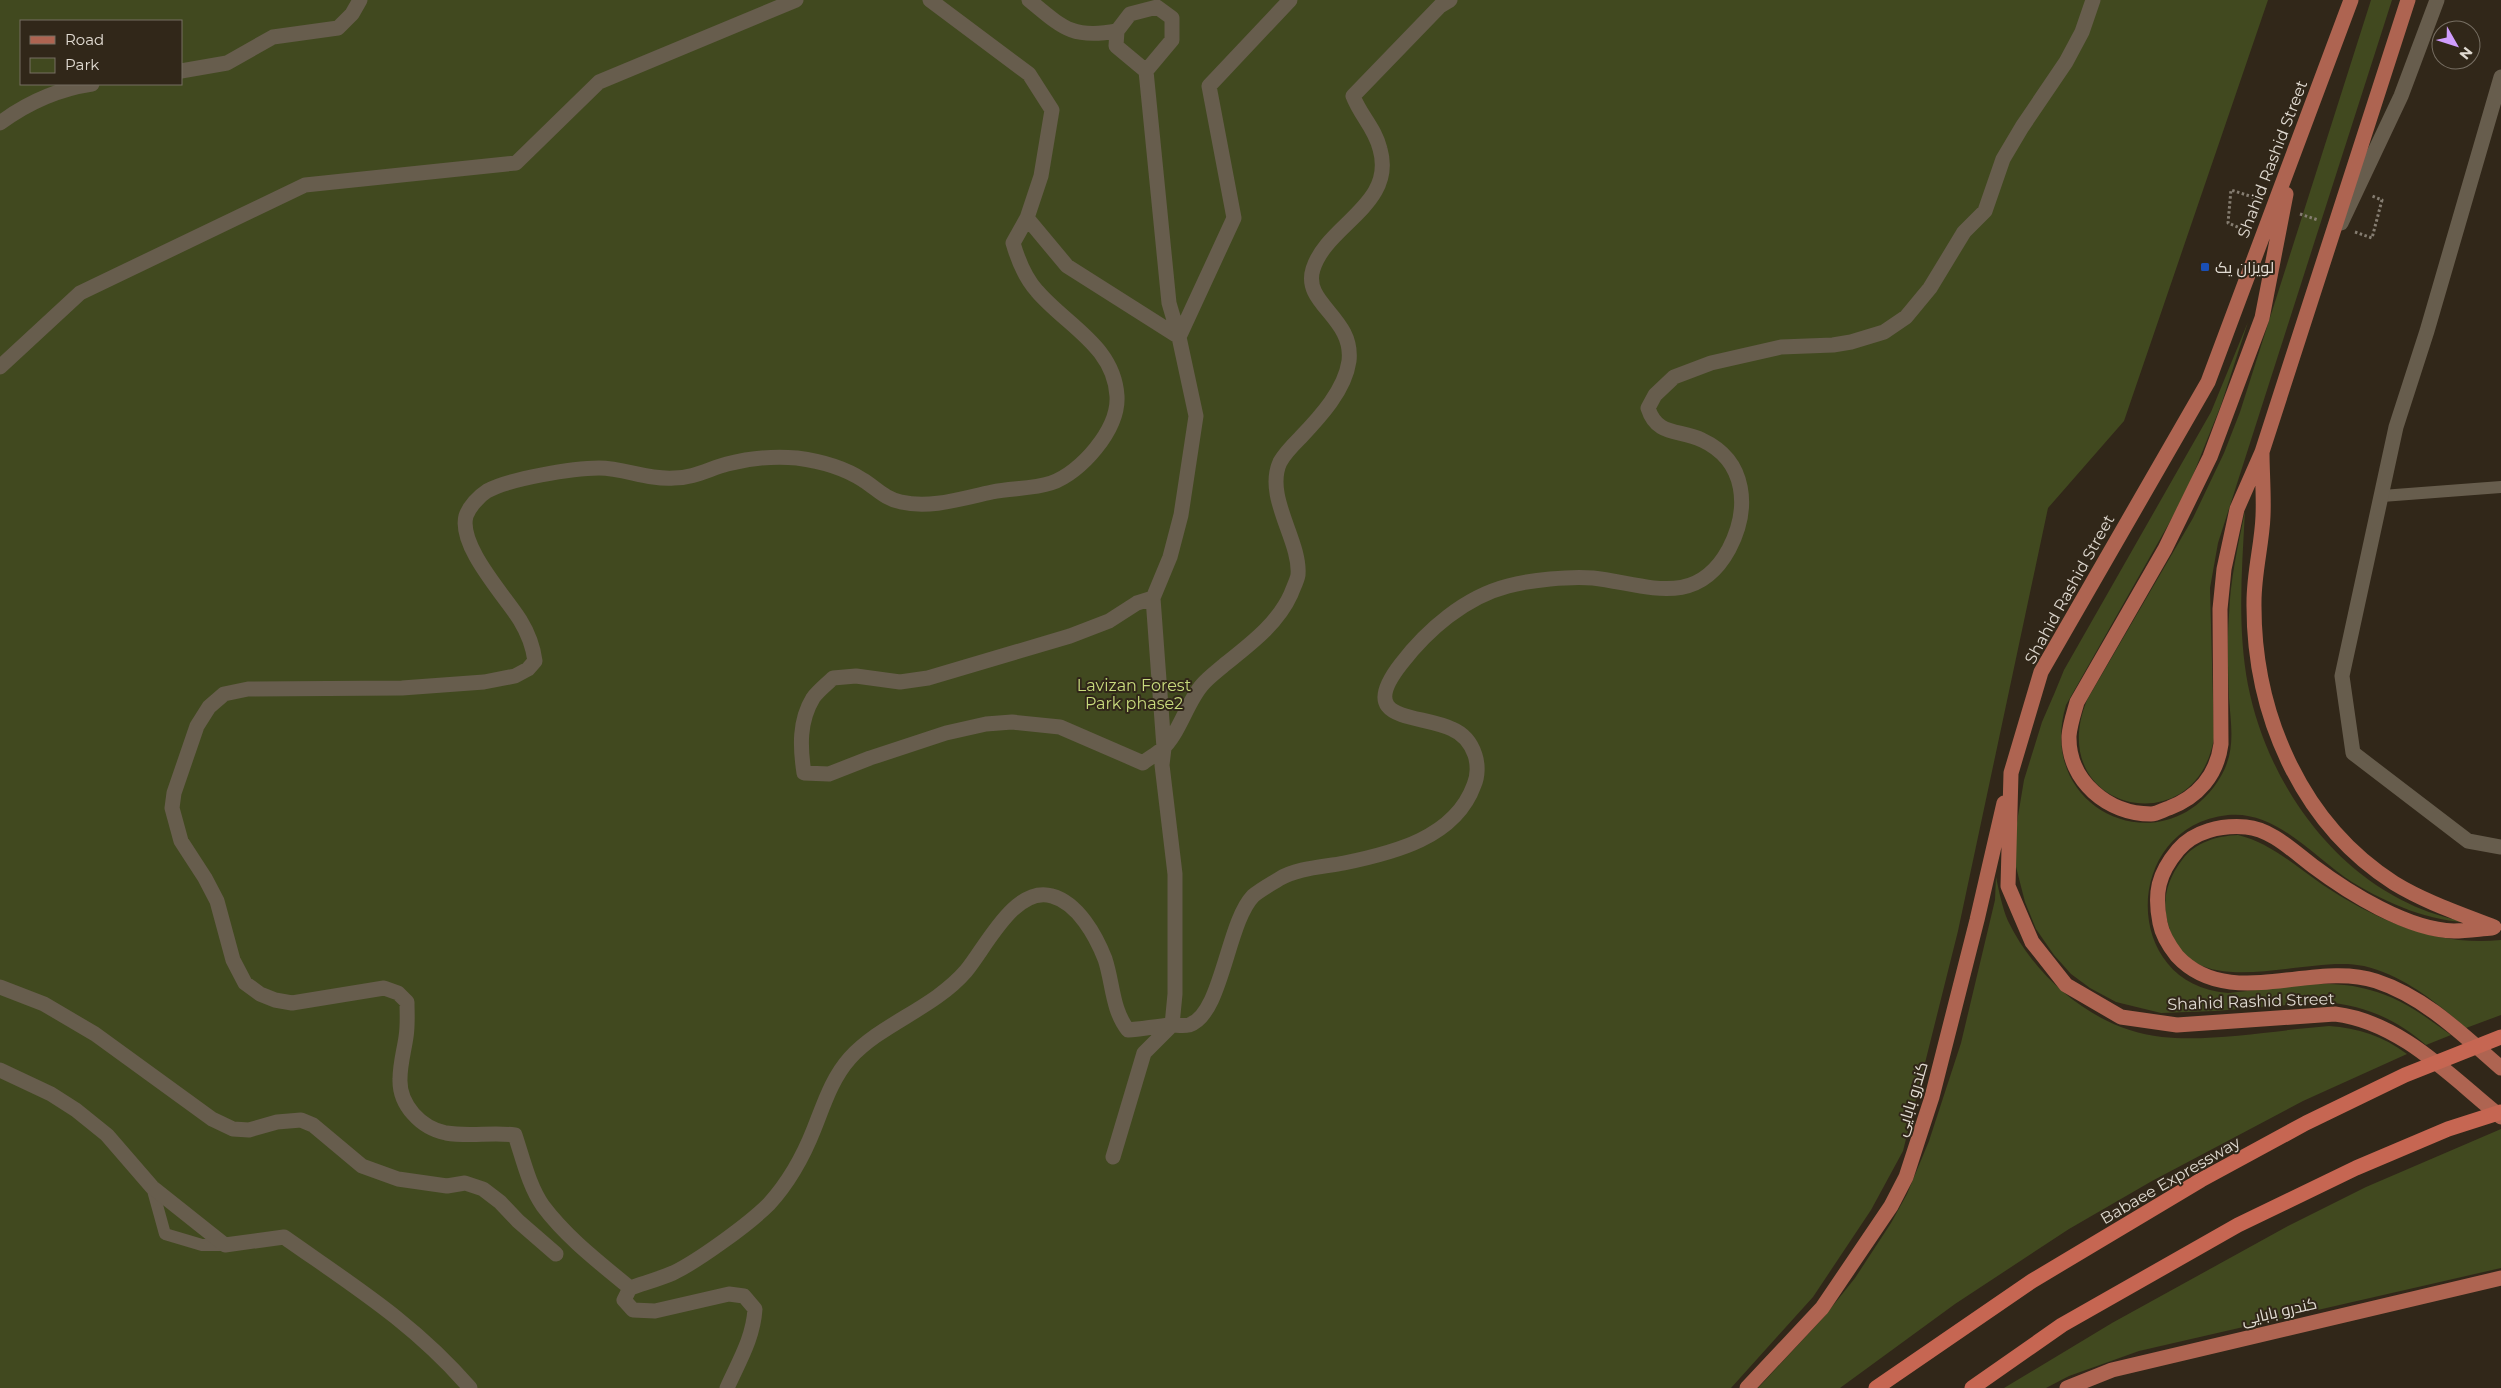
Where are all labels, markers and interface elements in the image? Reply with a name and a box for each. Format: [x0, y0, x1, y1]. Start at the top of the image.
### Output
legend [20, 20, 182, 85]
north arrow [2431, 20, 2481, 70]
text: Road [65, 30, 104, 49]
text: N [2456, 43, 2477, 63]
text: Park [65, 55, 99, 74]
street label: Shahid Rashid Street [2234, 77, 2312, 241]
place label: لویزان یک [2215, 258, 2274, 278]
marker: لویزان یک [2199, 261, 2211, 273]
street label: Shahid Rashid Street [2021, 511, 2119, 667]
park label: Lavizan Forest Park phase2 [1077, 676, 1192, 713]
street label: Shahid Rashid Street [2167, 989, 2336, 1014]
street label: کندرو بابایی [1891, 1060, 1933, 1139]
street label: Babaee Expressway [2097, 1133, 2244, 1228]
street label: کندرو بابایی [2240, 1294, 2319, 1330]

